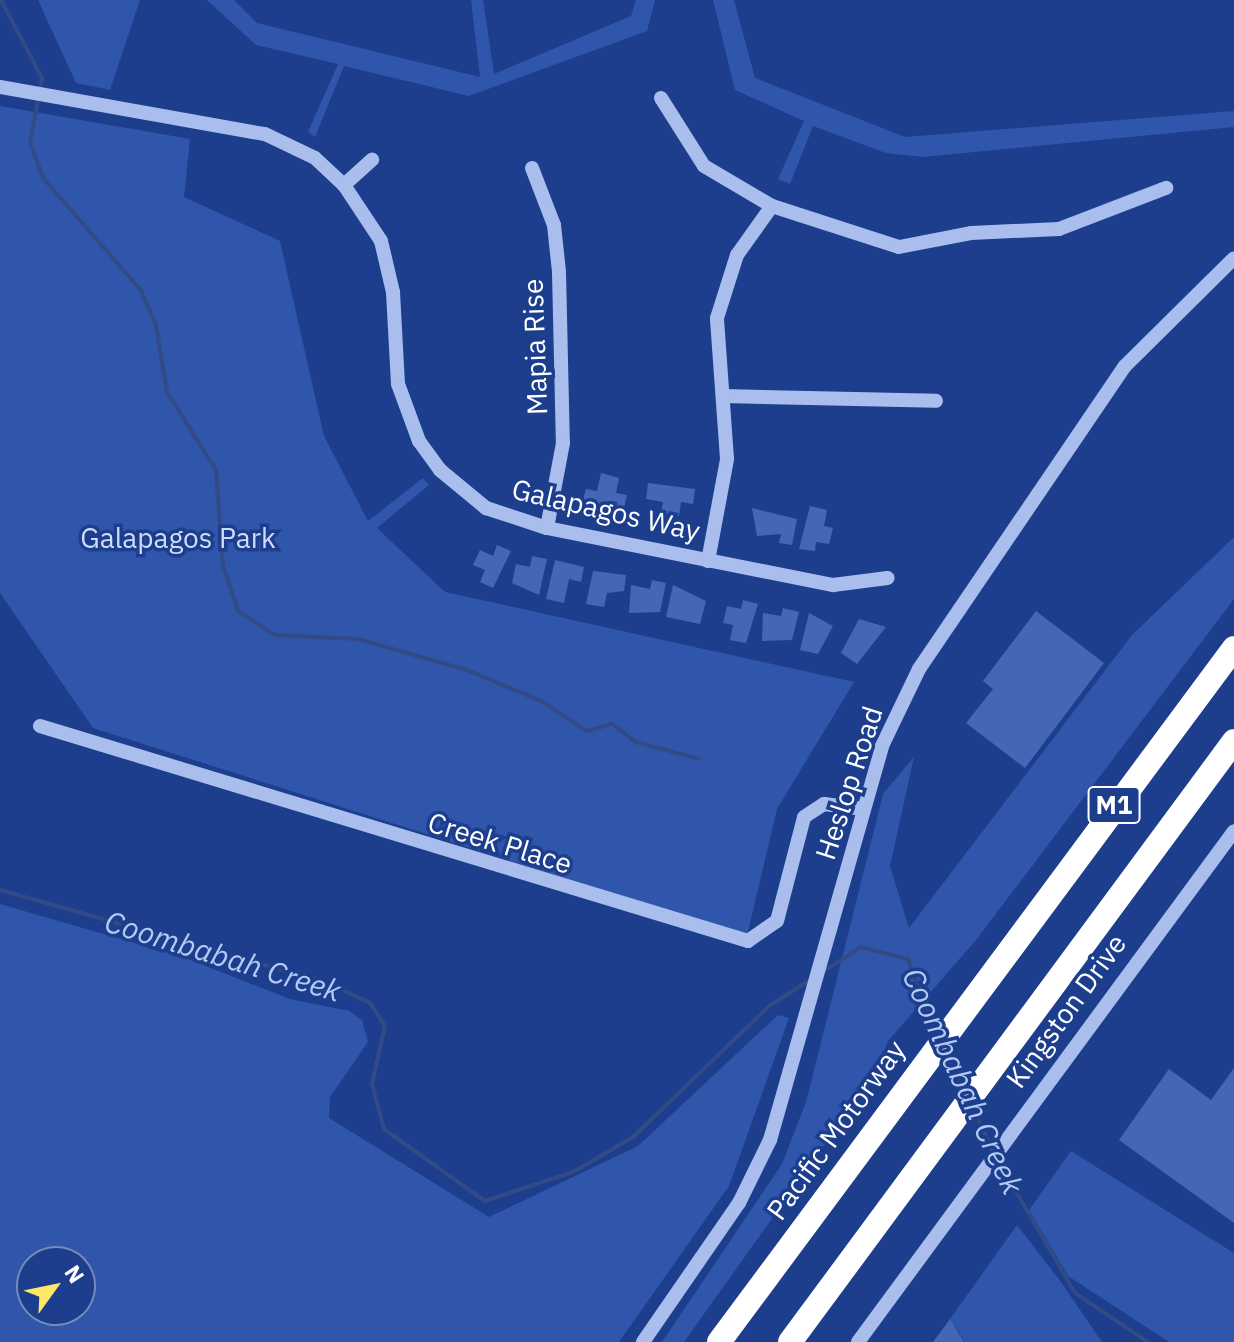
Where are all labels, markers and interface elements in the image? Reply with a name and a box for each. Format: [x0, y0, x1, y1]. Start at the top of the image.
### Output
street label: Mapia Rise [516, 278, 554, 416]
street label: Galapagos Way [509, 472, 703, 548]
park label: Galapagos Park [80, 521, 276, 555]
street label: Heslop Road [808, 702, 890, 864]
road number: M1 [1086, 783, 1142, 827]
street label: Creek Place [424, 805, 576, 881]
water label: Coombabah Creek [101, 903, 345, 1009]
street label: Kingston Drive [999, 928, 1133, 1094]
water label: Coombabah Creek [895, 962, 1031, 1200]
street label: Pacific Motorway [760, 1034, 912, 1226]
north arrow [16, 1246, 96, 1326]
text: N [58, 1259, 91, 1288]

